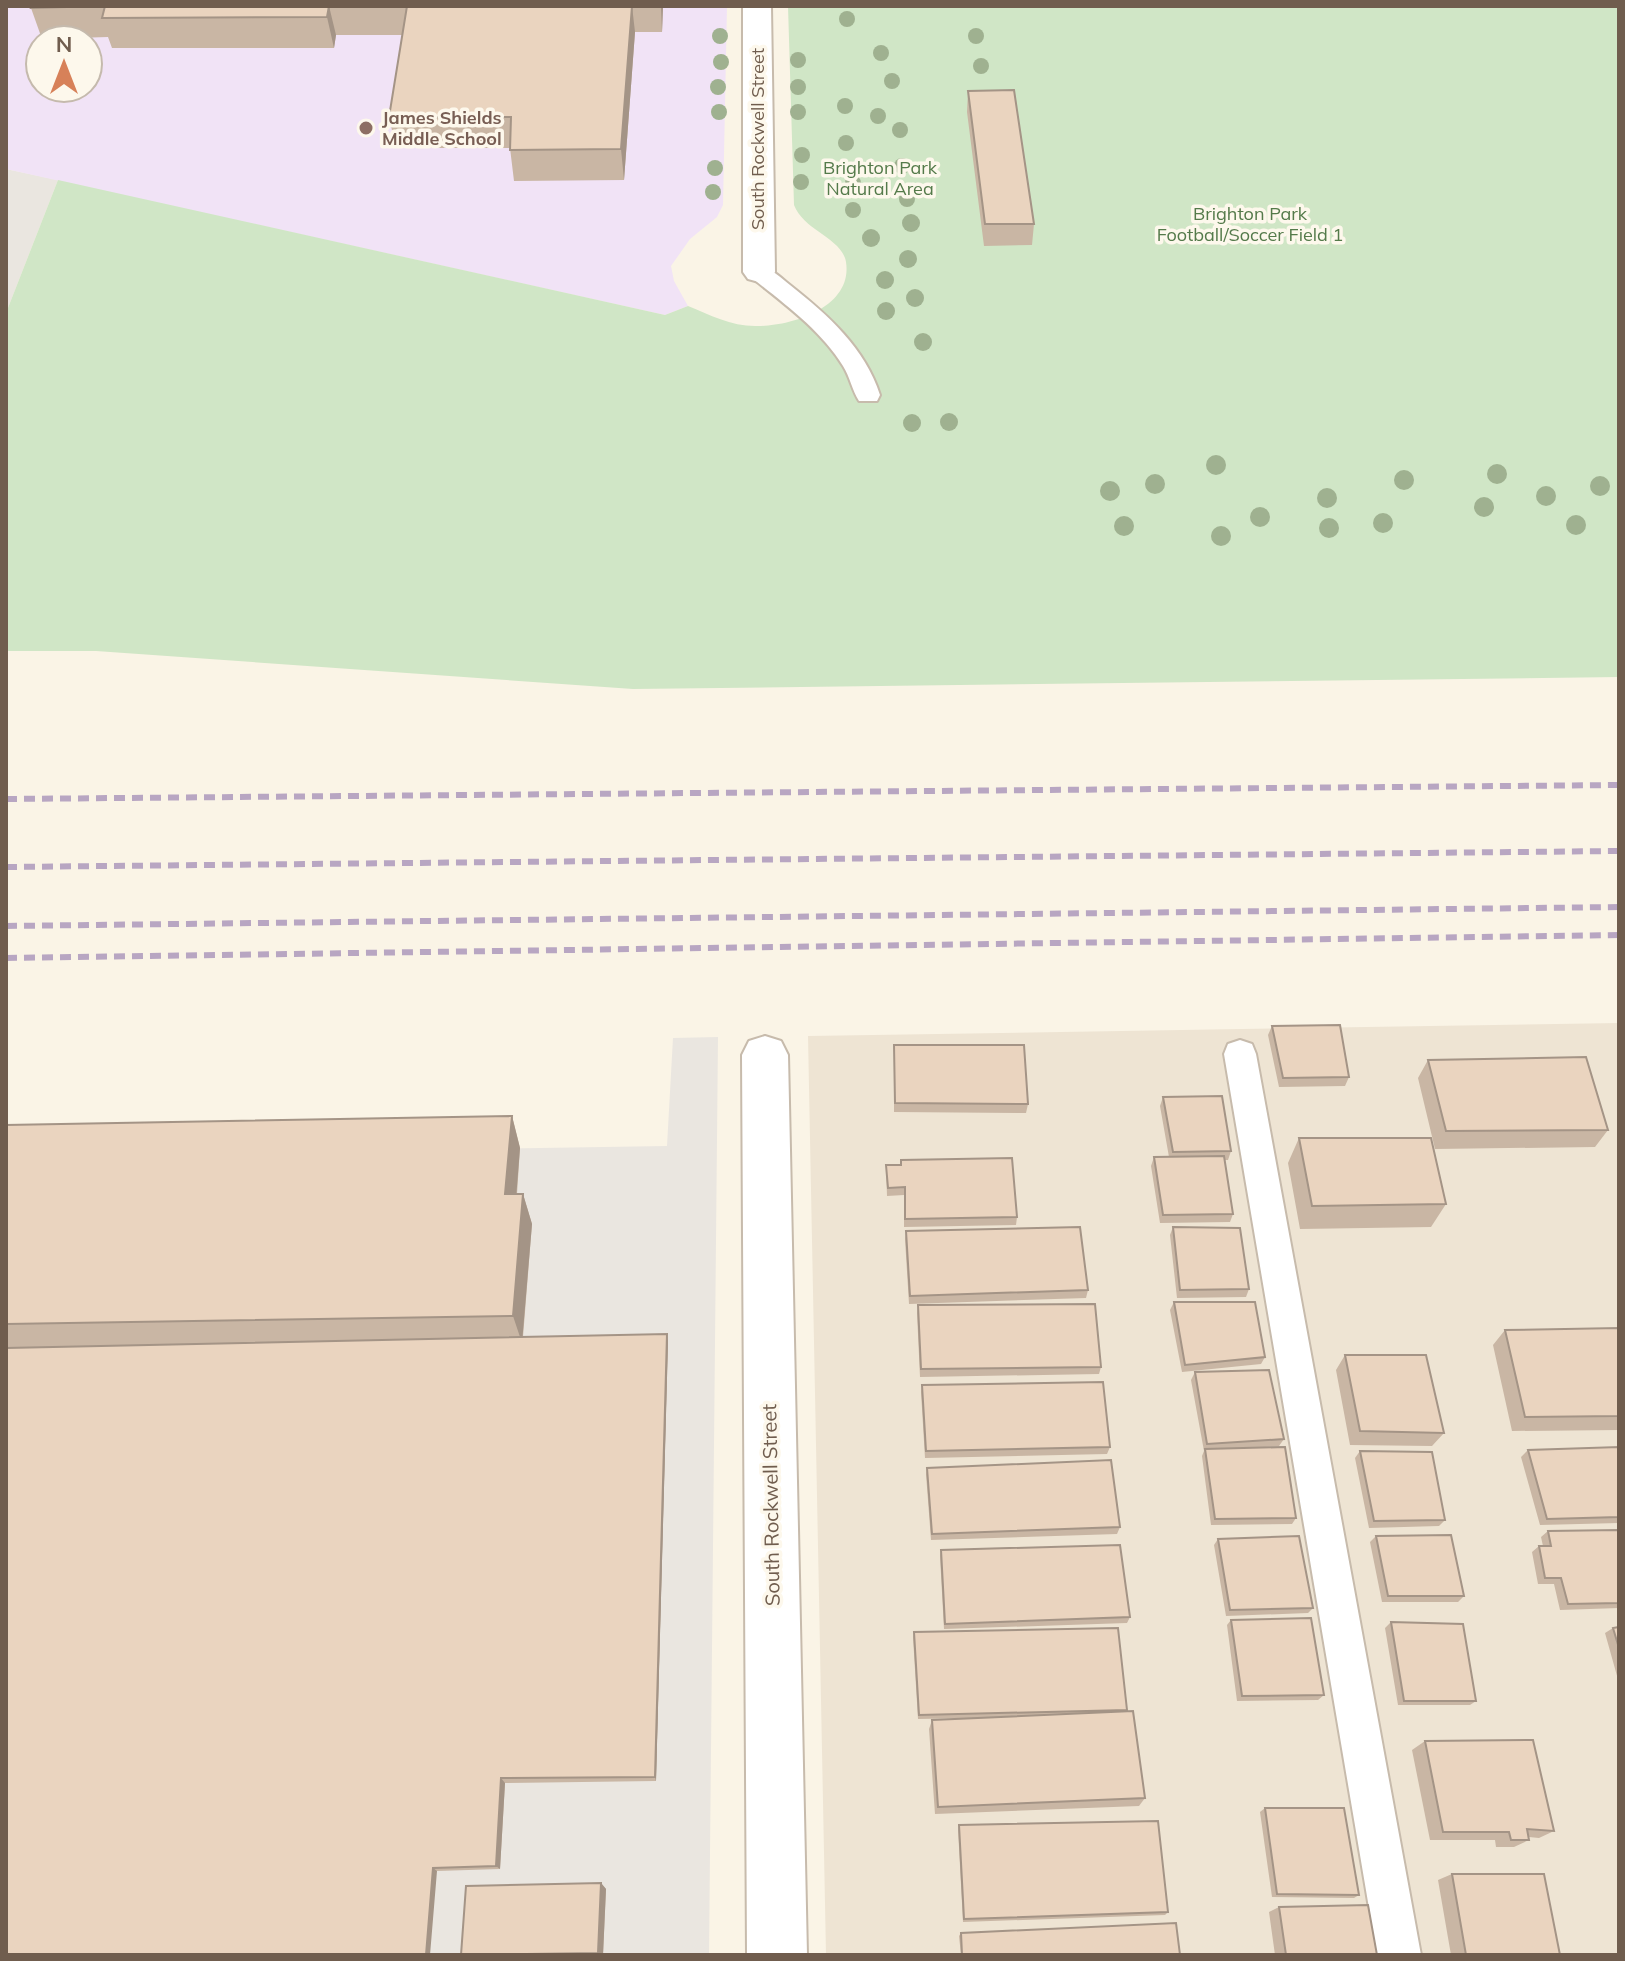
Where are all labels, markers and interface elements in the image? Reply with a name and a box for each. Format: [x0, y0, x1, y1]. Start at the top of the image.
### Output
north arrow [24, 24, 104, 104]
text: N [56, 30, 72, 58]
street label: South Rockwell Street [746, 48, 769, 230]
place label: James Shields Middle School [382, 106, 502, 150]
marker: James Shields Middle School [357, 119, 375, 137]
park label: Brighton Park Natural Area [823, 156, 938, 200]
park label: Brighton Park Football/Soccer Field 1 [1157, 202, 1343, 246]
street label: South Rockwell Street [756, 1404, 785, 1606]

